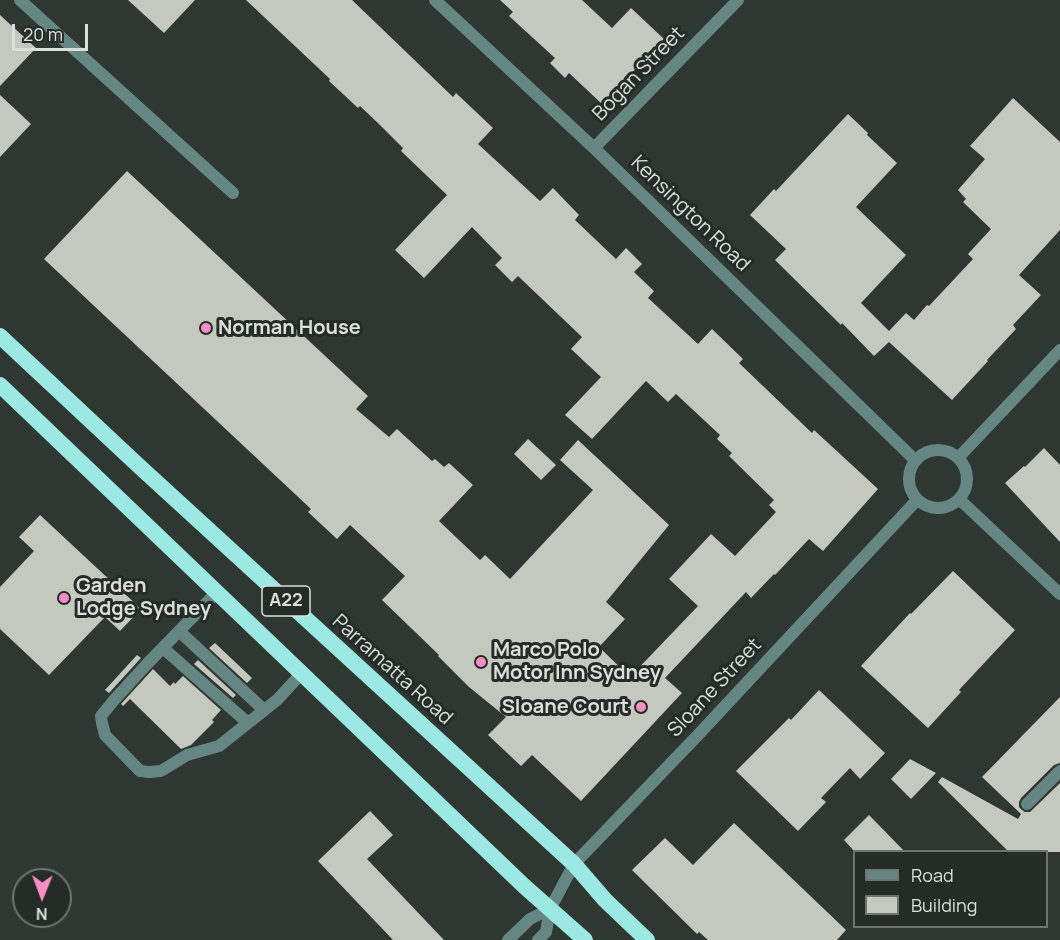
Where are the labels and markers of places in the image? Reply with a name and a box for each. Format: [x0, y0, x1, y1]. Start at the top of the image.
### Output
place label: Norman House [218, 316, 361, 340]
marker: Norman House [199, 321, 213, 335]
place label: Garden Lodge Sydney [76, 574, 211, 621]
marker: Garden Lodge Sydney [57, 591, 71, 605]
place label: Marco Polo Motor Inn Sydney [493, 638, 661, 685]
marker: Marco Polo Motor Inn Sydney [474, 655, 488, 669]
place label: Sloane Court [502, 695, 629, 719]
marker: Sloane Court [634, 700, 648, 714]

